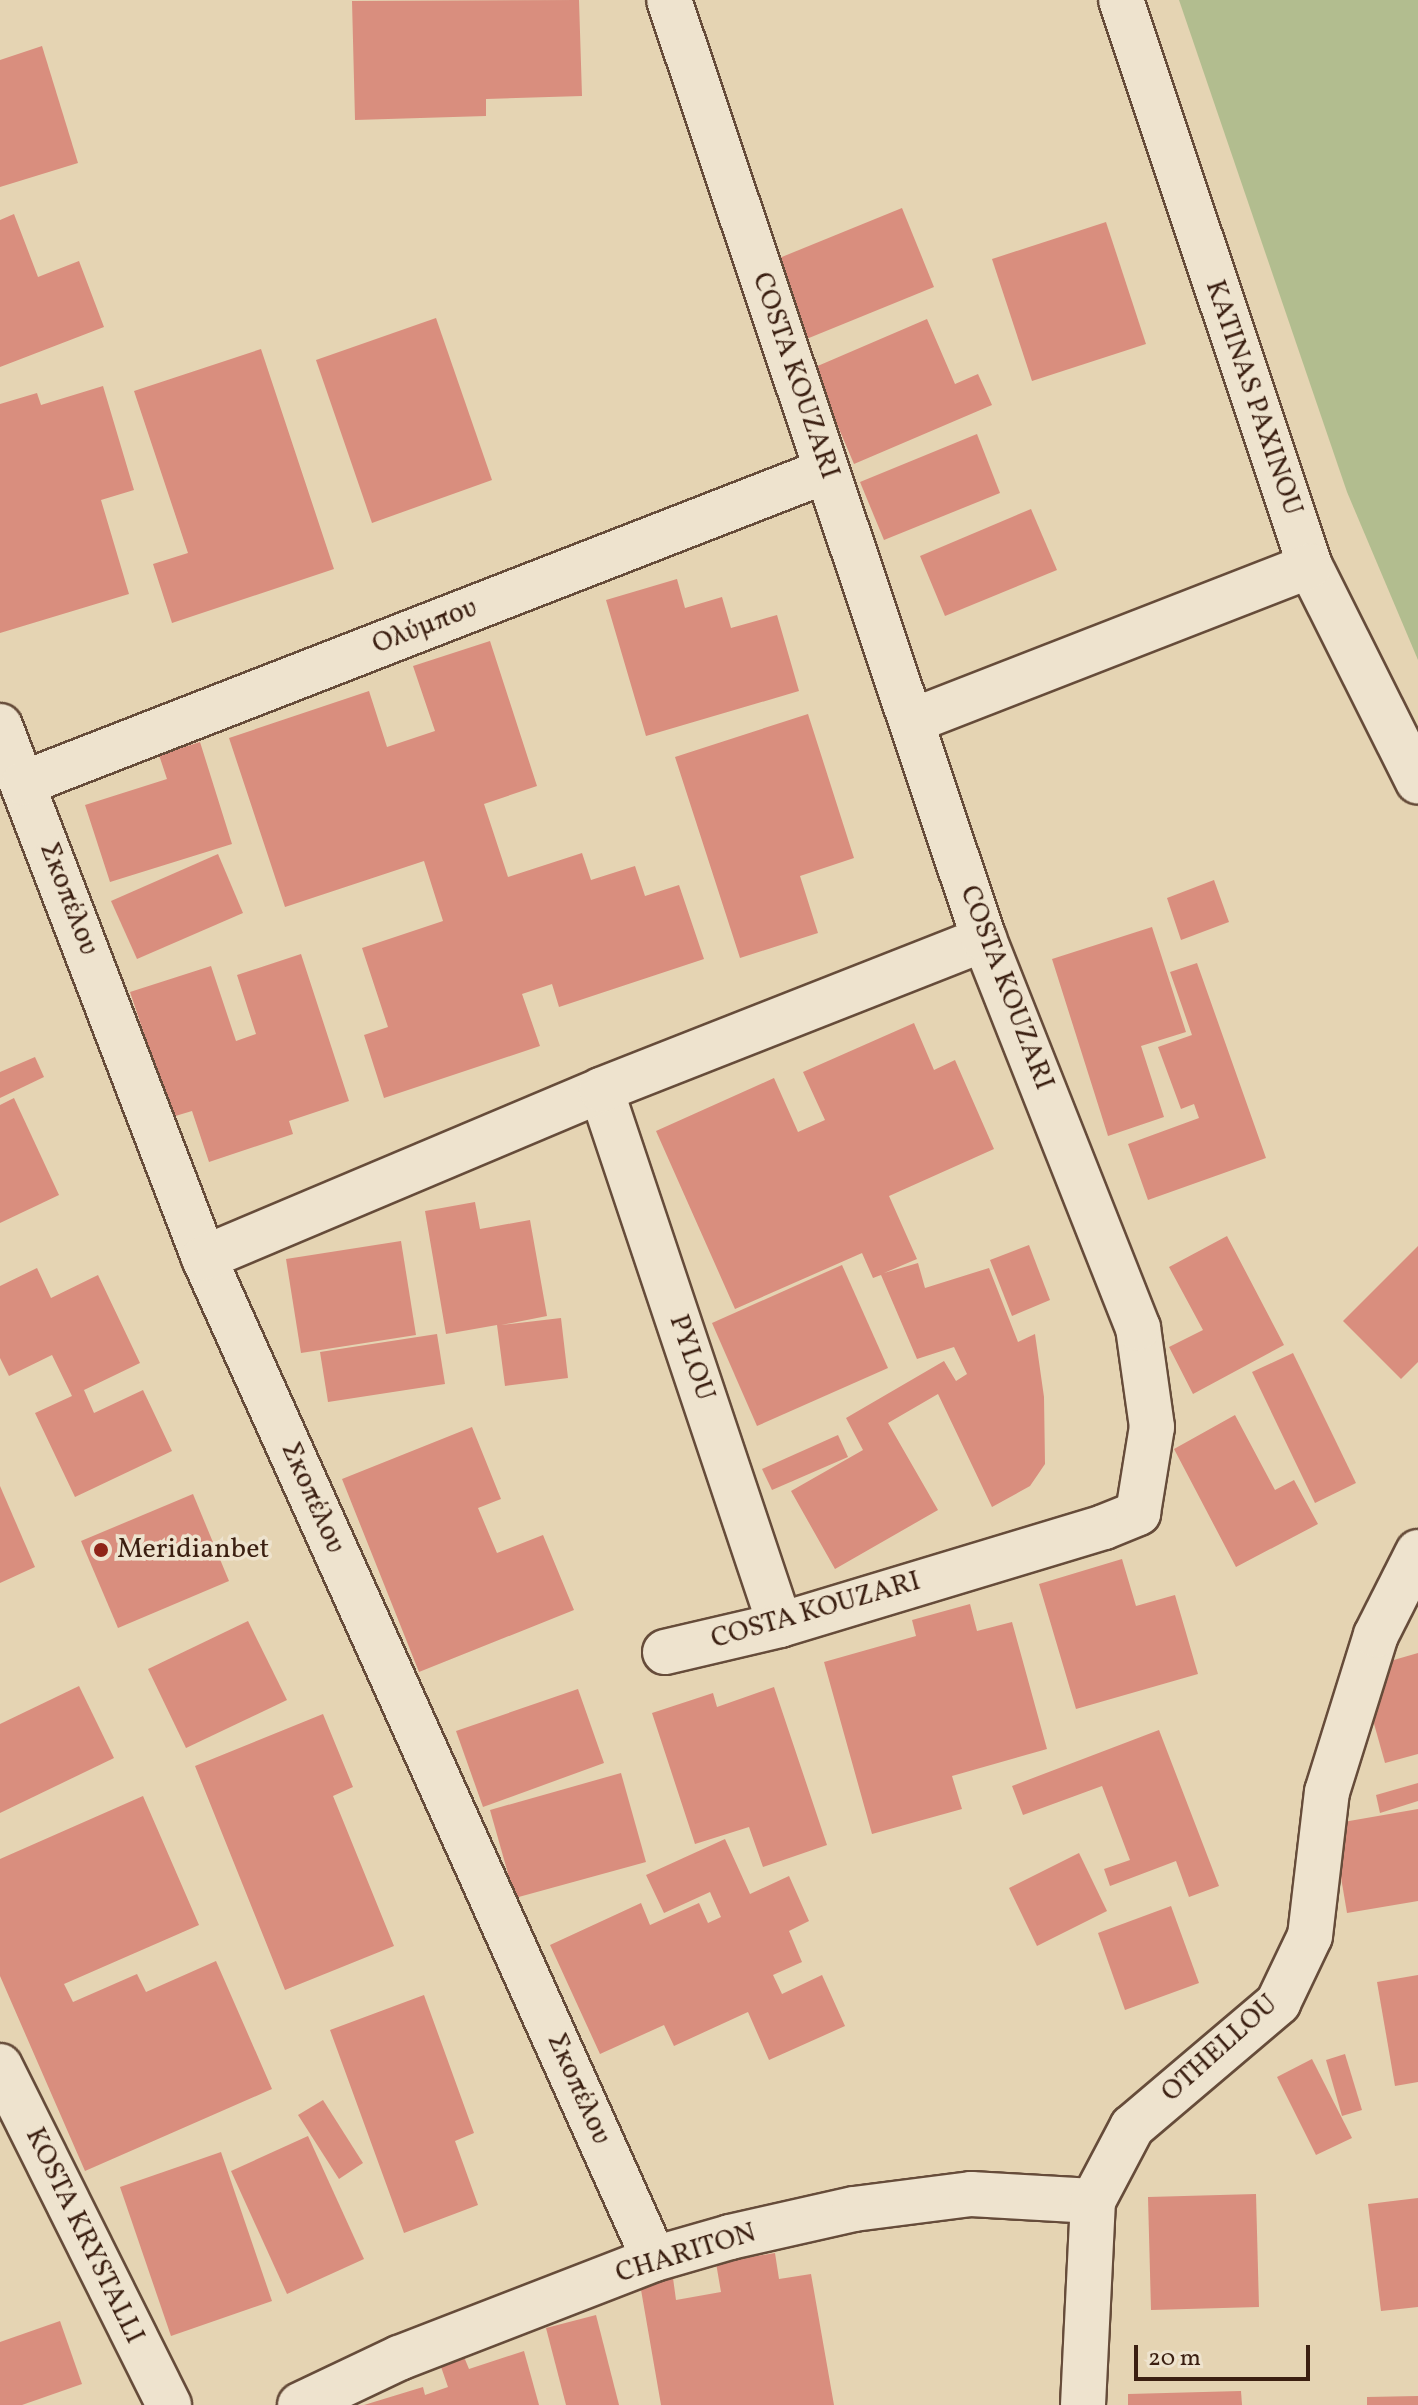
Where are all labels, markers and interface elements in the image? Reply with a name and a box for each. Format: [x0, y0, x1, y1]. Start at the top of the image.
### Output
street label: COSTA KOUZARI [744, 268, 846, 484]
street label: KATINAS PAXINOU [1197, 276, 1309, 520]
street label: Ολύμπου [368, 592, 482, 662]
street label: Σκοπέλου [31, 838, 105, 960]
street label: COSTA KOUZARI [952, 881, 1060, 1095]
street label: PYLOU [661, 1310, 721, 1406]
street label: Σκοπέλου [273, 1437, 351, 1559]
place label: Meridianbet [117, 1533, 269, 1567]
marker: Meridianbet [92, 1541, 110, 1559]
street label: COSTA KOUZARI [707, 1565, 925, 1657]
street label: OTHELLOU [1155, 1988, 1285, 2110]
street label: Σκοπέλου [539, 2028, 617, 2150]
street label: KOSTA KRYSTALLI [17, 2122, 151, 2350]
street label: CHARITON [612, 2217, 760, 2291]
scale bar [1138, 2329, 1314, 2379]
text: 20 m [1148, 2342, 1201, 2376]

